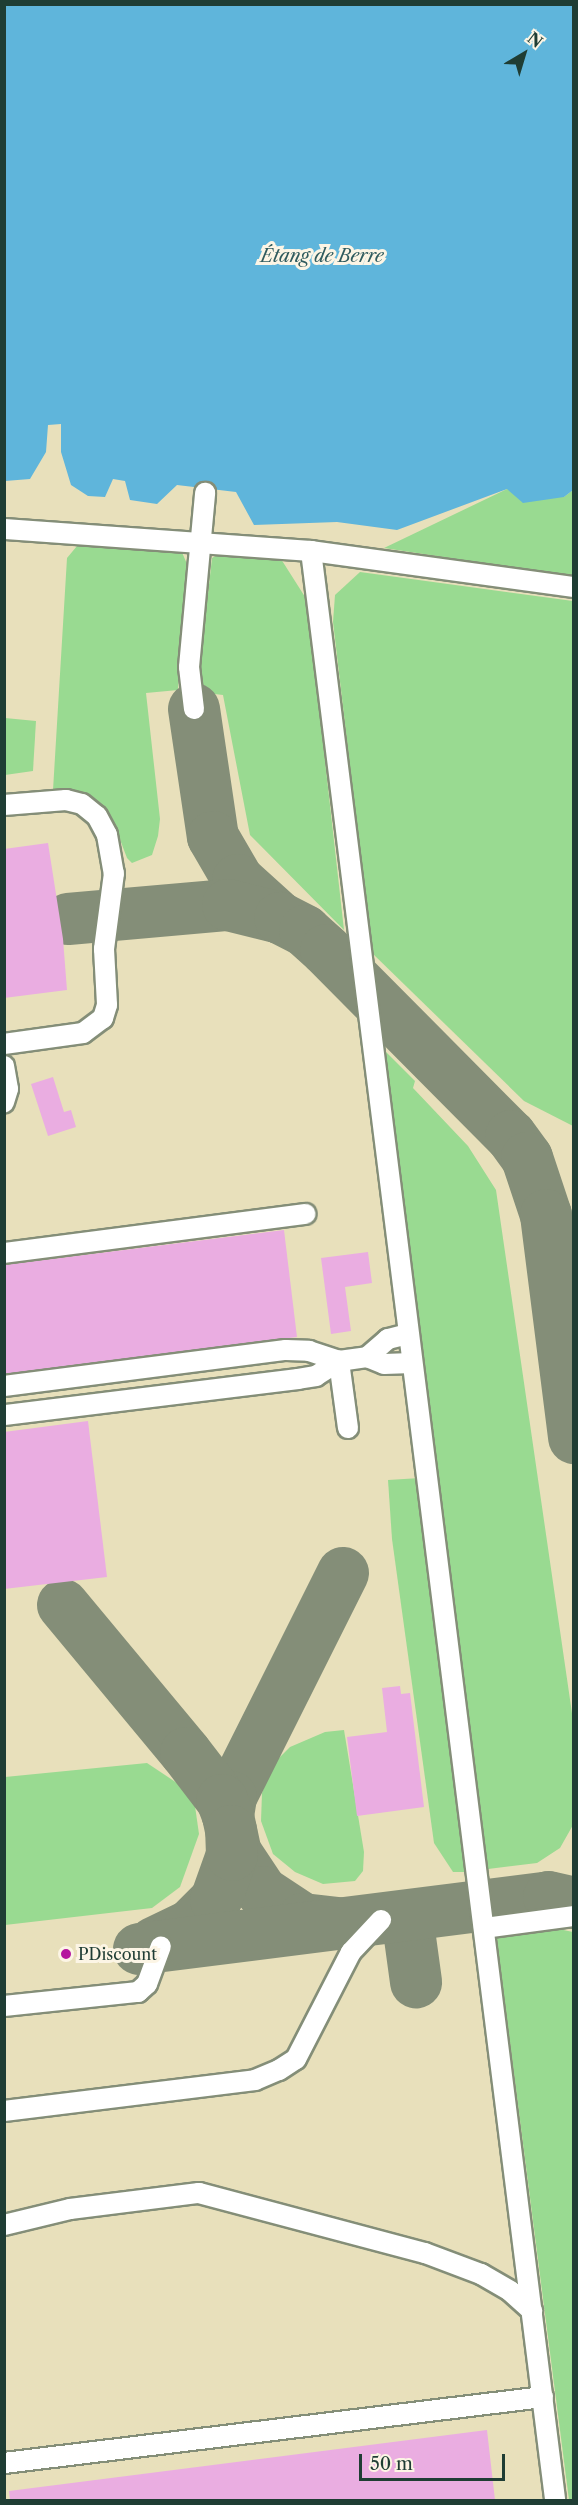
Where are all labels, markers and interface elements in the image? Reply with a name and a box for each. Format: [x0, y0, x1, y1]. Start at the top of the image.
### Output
north arrow [494, 24, 554, 84]
text: N [523, 28, 547, 52]
water label: Étang de Berre [260, 245, 384, 267]
place label: PDiscount [78, 1944, 157, 1964]
marker: PDiscount [59, 1947, 73, 1961]
scale bar [362, 2442, 508, 2480]
text: 50 m [370, 2453, 413, 2475]

